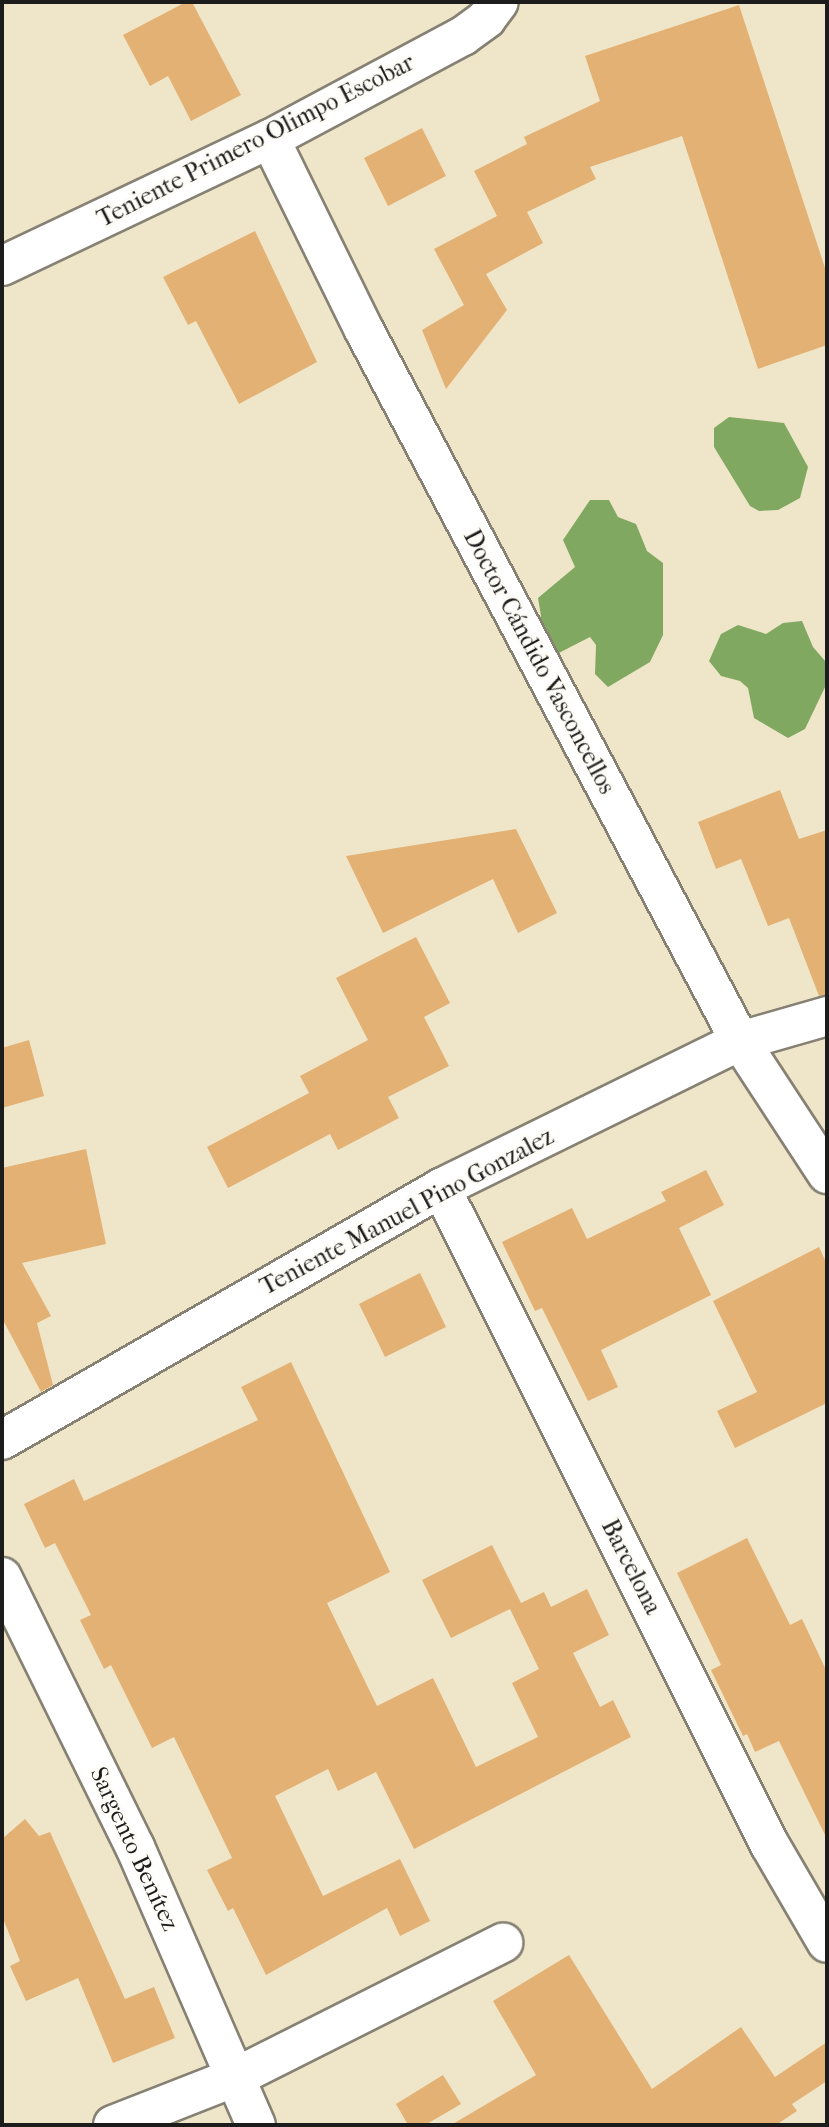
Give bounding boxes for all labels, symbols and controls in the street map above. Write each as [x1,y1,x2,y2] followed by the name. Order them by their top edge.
[93,48,419,234] street label: Teniente Primero Olimpo Escobar
[457,525,621,799] street label: Doctor Cándido Vasconcellos
[255,1122,559,1302] street label: Teniente Manuel Pino Gonzalez
[595,1515,667,1619] street label: Barcelona
[83,1763,185,1935] street label: Sargento Benítez

